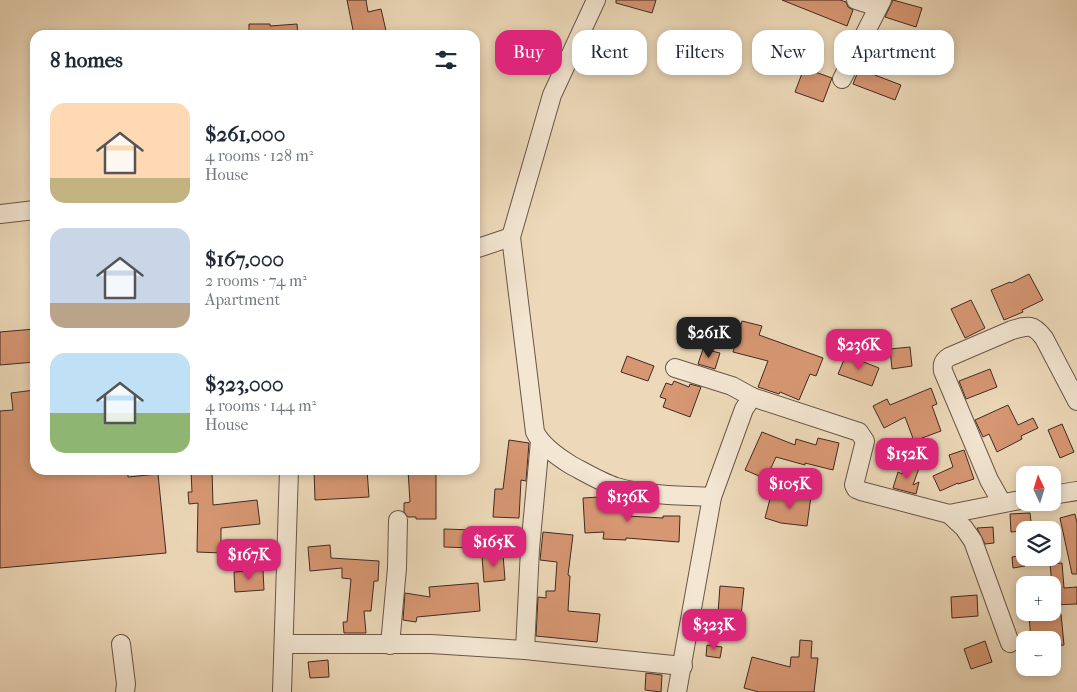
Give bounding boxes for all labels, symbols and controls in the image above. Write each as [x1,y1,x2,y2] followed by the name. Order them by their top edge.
[495,30,562,75] chip: Buy
[572,30,647,75] chip: Rent
[657,30,742,75] chip: Filters
[752,30,824,75] chip: New
[834,30,954,75] chip: Apartment
[432,46,460,74] icon: filters
[50,48,123,72] text: 8 homes
[205,122,285,146] text: $261,000
[90,123,150,183] icon: home
[205,146,313,165] text: 4 rooms · 128 m²
[205,165,248,184] text: House
[205,247,284,271] text: $167,000
[90,248,150,308] icon: home
[205,271,307,290] text: 2 rooms · 74 m²
[205,290,280,309] text: Apartment
[674,316,744,359] pin: $261K
[688,323,730,342] text: $261K
[824,328,894,371] pin: $236K
[837,335,881,354] text: $236K
[205,372,284,396] text: $323,000
[90,373,150,433] icon: home
[205,396,316,415] text: 4 rooms · 144 m²
[205,415,248,434] text: House
[872,438,942,480] pin: $152K
[886,444,928,463] text: $152K
[1016,466,1061,511] north arrow
[1016,466,1061,676] map controls
[755,468,825,510] pin: $105K
[769,474,811,493] text: $105K
[593,480,663,523] pin: $136K
[607,487,649,506] text: $136K
[1016,521,1061,566] button: layers
[459,526,529,568] pin: $165K
[473,532,515,551] text: $165K
[214,538,284,581] pin: $167K
[228,545,270,564] text: $167K
[1016,576,1061,621] button: +
[679,608,749,651] pin: $323K
[693,615,735,634] text: $323K
[1016,631,1061,676] button: −

